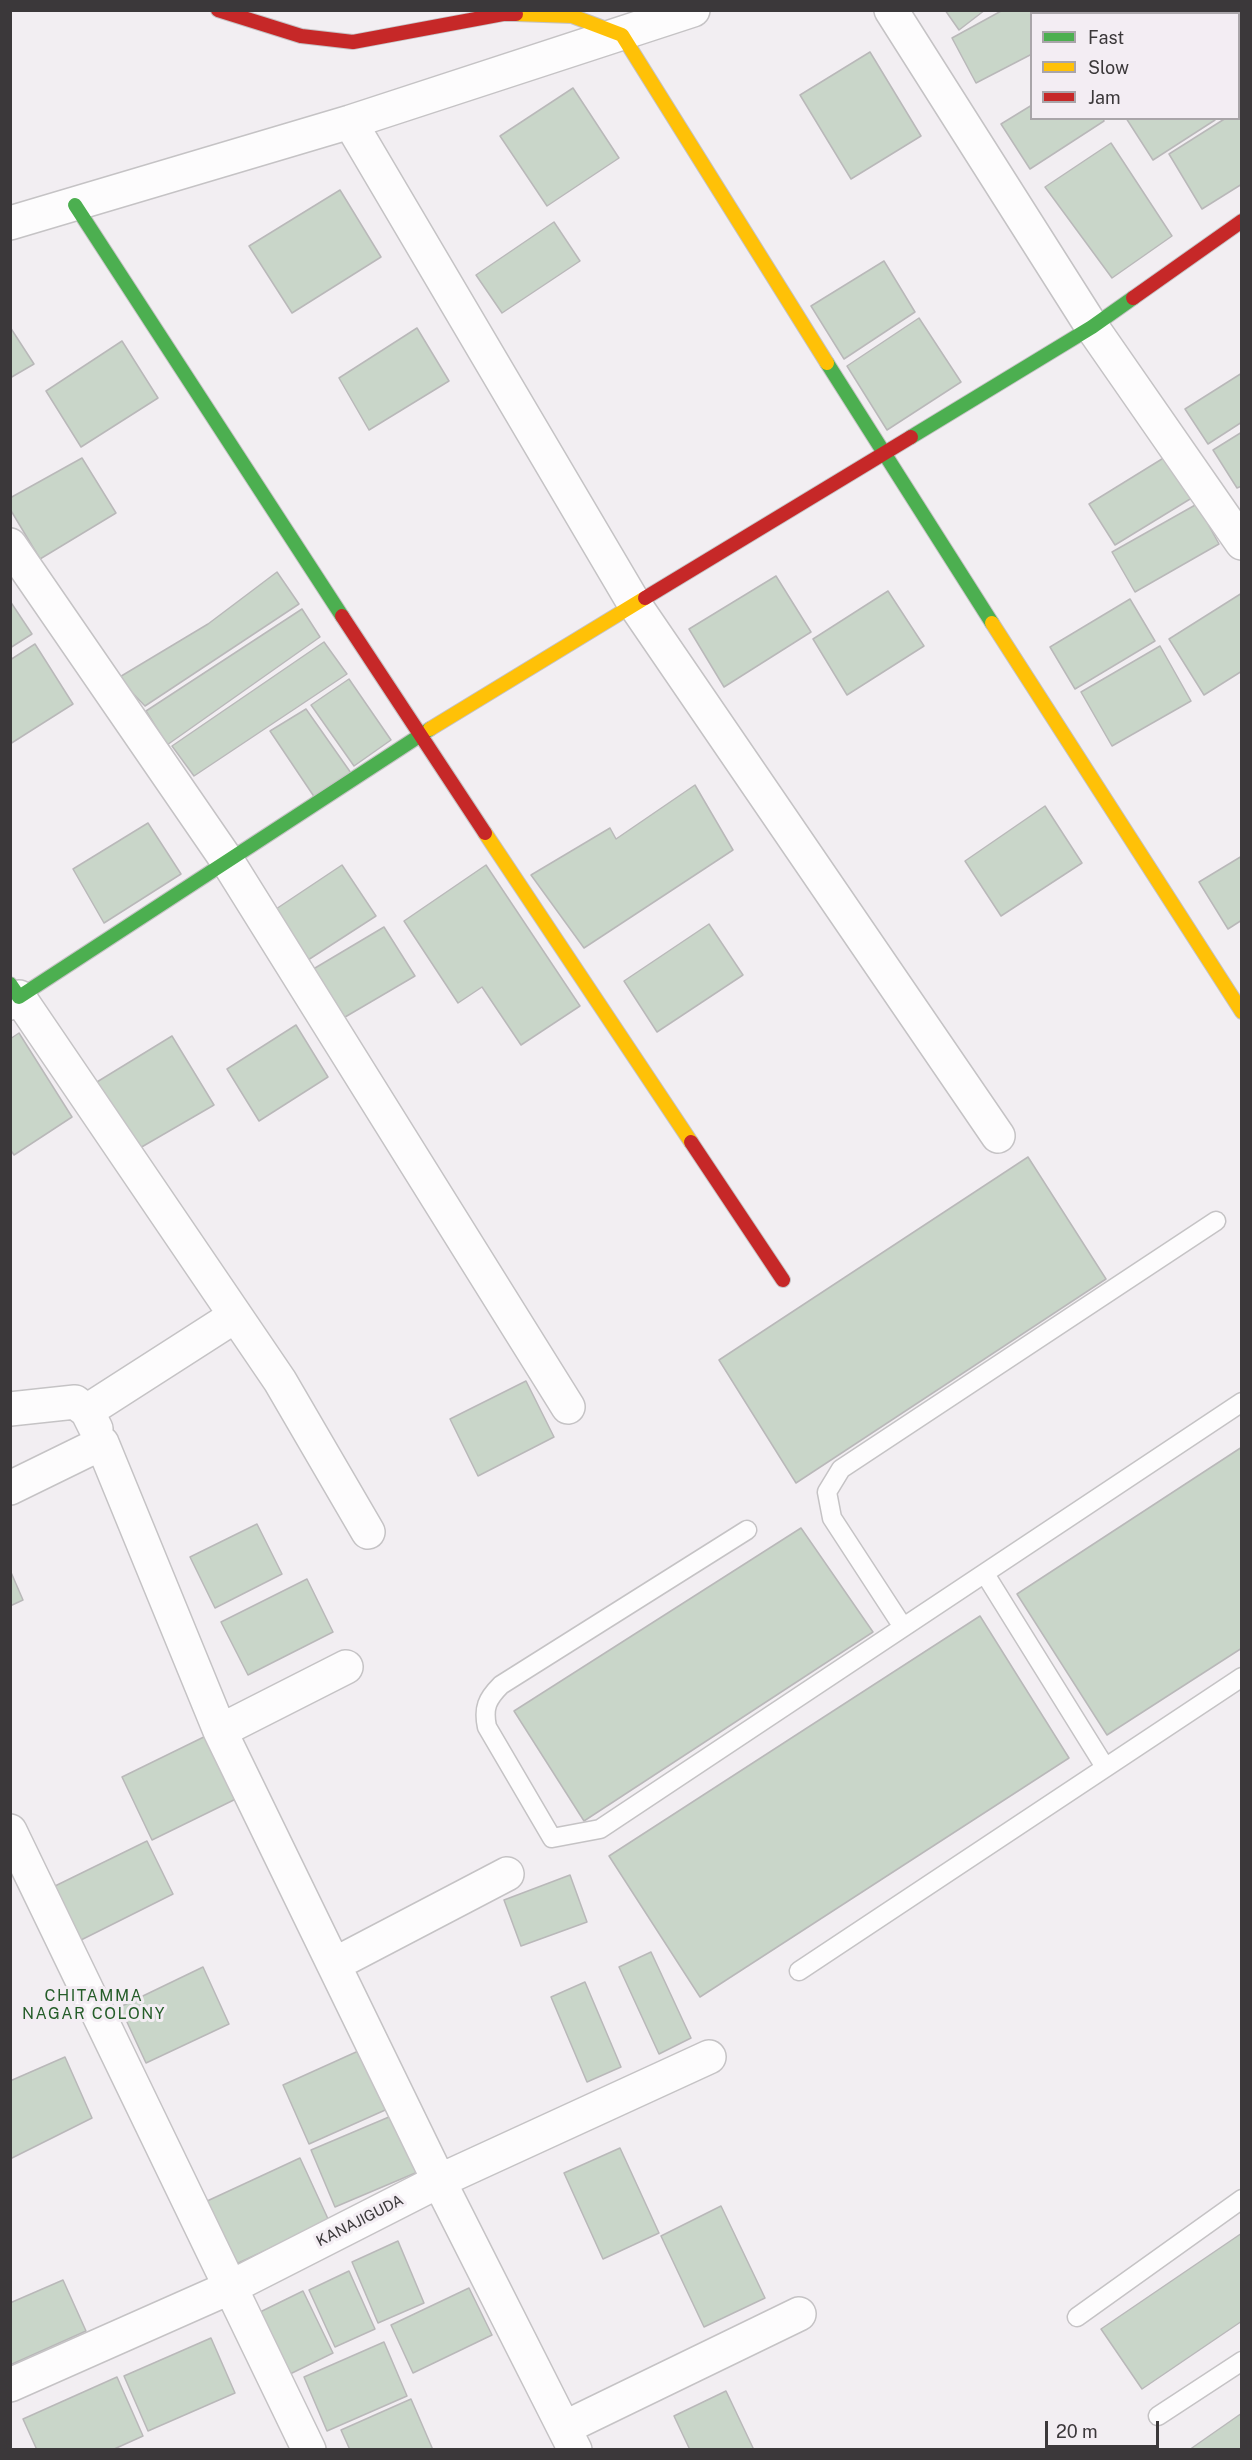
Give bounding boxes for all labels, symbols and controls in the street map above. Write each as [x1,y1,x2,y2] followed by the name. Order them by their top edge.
[1030,12,1240,120] legend
[1088,27,1124,48] text: Fast
[1088,57,1129,78] text: Slow
[1088,87,1121,108] text: Jam
[22,1986,166,2024] district label: CHITAMMA NAGAR COLONY
[313,2191,407,2251] street label: KANAJIGUDA
[1048,2409,1162,2447] scale bar
[1056,2421,1098,2442] text: 20 m

